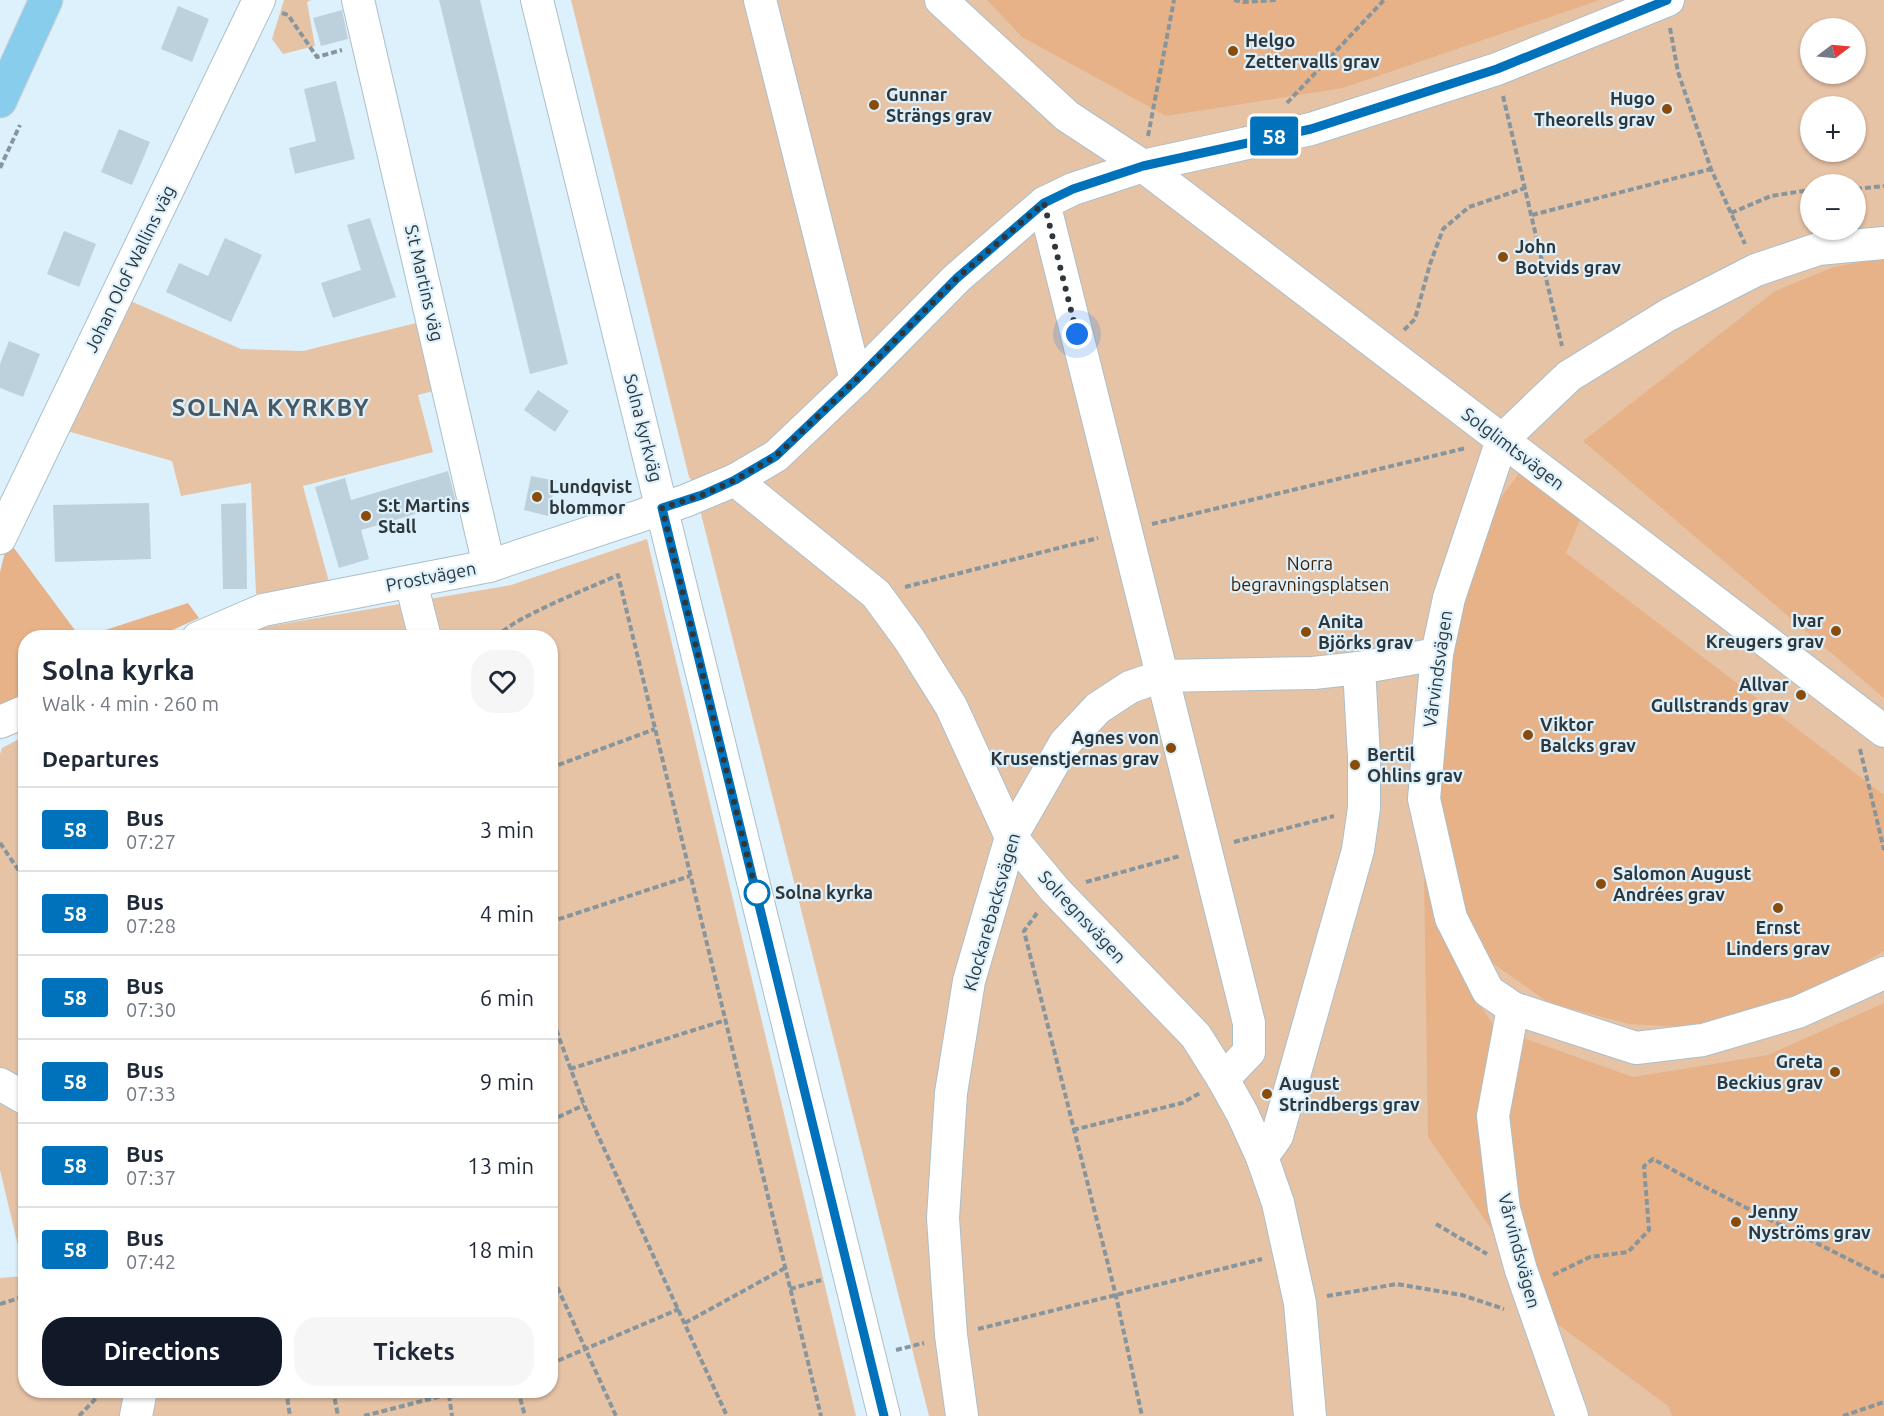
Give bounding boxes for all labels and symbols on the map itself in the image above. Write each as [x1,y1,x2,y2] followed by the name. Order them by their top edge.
[1800,18,1866,84] north arrow
[1245,30,1380,71] place label: Helgo Zettervalls grav
[1226,44,1240,58] marker: Helgo Zettervalls grav
[886,84,992,125] place label: Gunnar Strängs grav
[1534,88,1655,129] place label: Hugo Theorells grav
[867,98,881,112] marker: Gunnar Strängs grav
[1660,102,1674,116] marker: Hugo Theorells grav
[1247,116,1301,156] line badge: 58
[80,182,178,355] street label: Johan Olof Wallins väg
[402,223,448,343] street label: S:t Martins väg
[1515,236,1621,277] place label: John Botvids grav
[1496,250,1510,264] marker: John Botvids grav
[1062,319,1092,349] your location
[621,372,667,484] street label: Solna kyrkväg
[172,394,370,421] district label: SOLNA KYRKBY
[1458,403,1569,493] street label: Solglimtsvägen
[549,476,632,517] place label: Lundqvist blommor
[530,490,544,504] marker: Lundqvist blommor
[378,495,470,536] place label: S:t Martins Stall
[359,509,373,523] marker: S:t Martins Stall
[1231,553,1389,594] park label: Norra begravningsplatsen
[384,557,478,595] street label: Prostvägen
[1419,609,1455,729] street label: Vårvindsvägen
[1706,610,1825,651] place label: Ivar Kreugers grav
[1318,611,1413,652] place label: Anita Björks grav
[1829,624,1843,638] marker: Ivar Kreugers grav
[1299,625,1313,639] marker: Anita Björks grav
[1651,674,1790,715] place label: Allvar Gullstrands grav
[1794,688,1808,702] marker: Allvar Gullstrands grav
[1540,714,1636,755] place label: Viktor Balcks grav
[991,727,1159,768] place label: Agnes von Krusenstjernas grav
[1521,728,1535,742] marker: Viktor Balcks grav
[1164,741,1178,755] marker: Agnes von Krusenstjernas grav
[1367,744,1463,785] place label: Bertil Ohlins grav
[1348,758,1362,772] marker: Bertil Ohlins grav
[959,830,1023,993] street label: Klockarebacksvägen
[1613,863,1751,904] place label: Salomon August Andrées grav
[1035,866,1130,966] street label: Solregnsvägen
[1594,877,1608,891] marker: Salomon August Andrées grav
[744,880,770,906] marker: Solna kyrka
[775,882,873,902] place label: Solna kyrka
[1771,901,1785,915] marker: Ernst Linders grav
[1726,917,1830,958] place label: Ernst Linders grav
[1716,1051,1823,1092] place label: Greta Beckius grav
[1828,1065,1842,1079] marker: Greta Beckius grav
[1279,1073,1420,1114] place label: August Strindbergs grav
[1260,1087,1274,1101] marker: August Strindbergs grav
[1495,1191,1545,1310] street label: Vårvindsvägen
[1748,1201,1871,1242] place label: Jenny Nyströms grav
[1729,1215,1743,1229] marker: Jenny Nyströms grav

